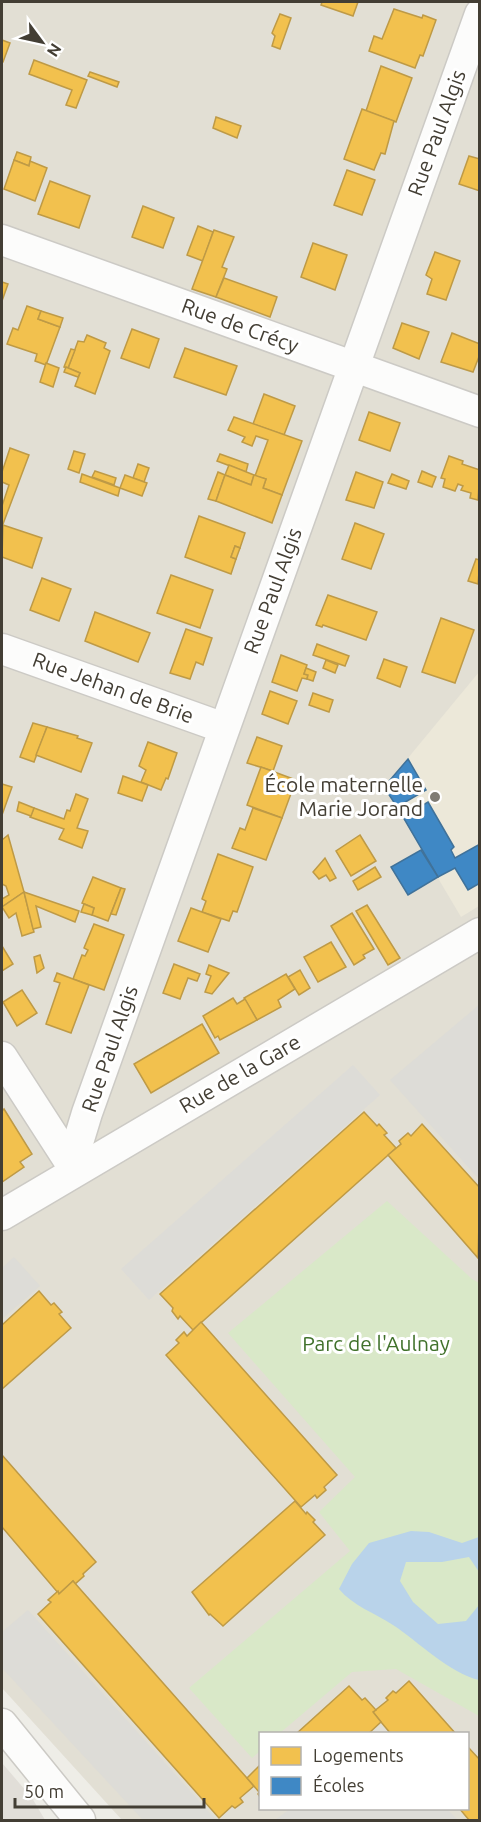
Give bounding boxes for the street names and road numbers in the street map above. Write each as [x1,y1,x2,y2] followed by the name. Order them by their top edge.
[402,66,470,199] street label: Rue Paul Algis
[179,293,302,357] street label: Rue de Crécy
[238,524,306,657] street label: Rue Paul Algis
[30,647,197,727] street label: Rue Jehan de Brie
[76,982,142,1115] street label: Rue Paul Algis
[175,1029,304,1117] street label: Rue de la Gare

